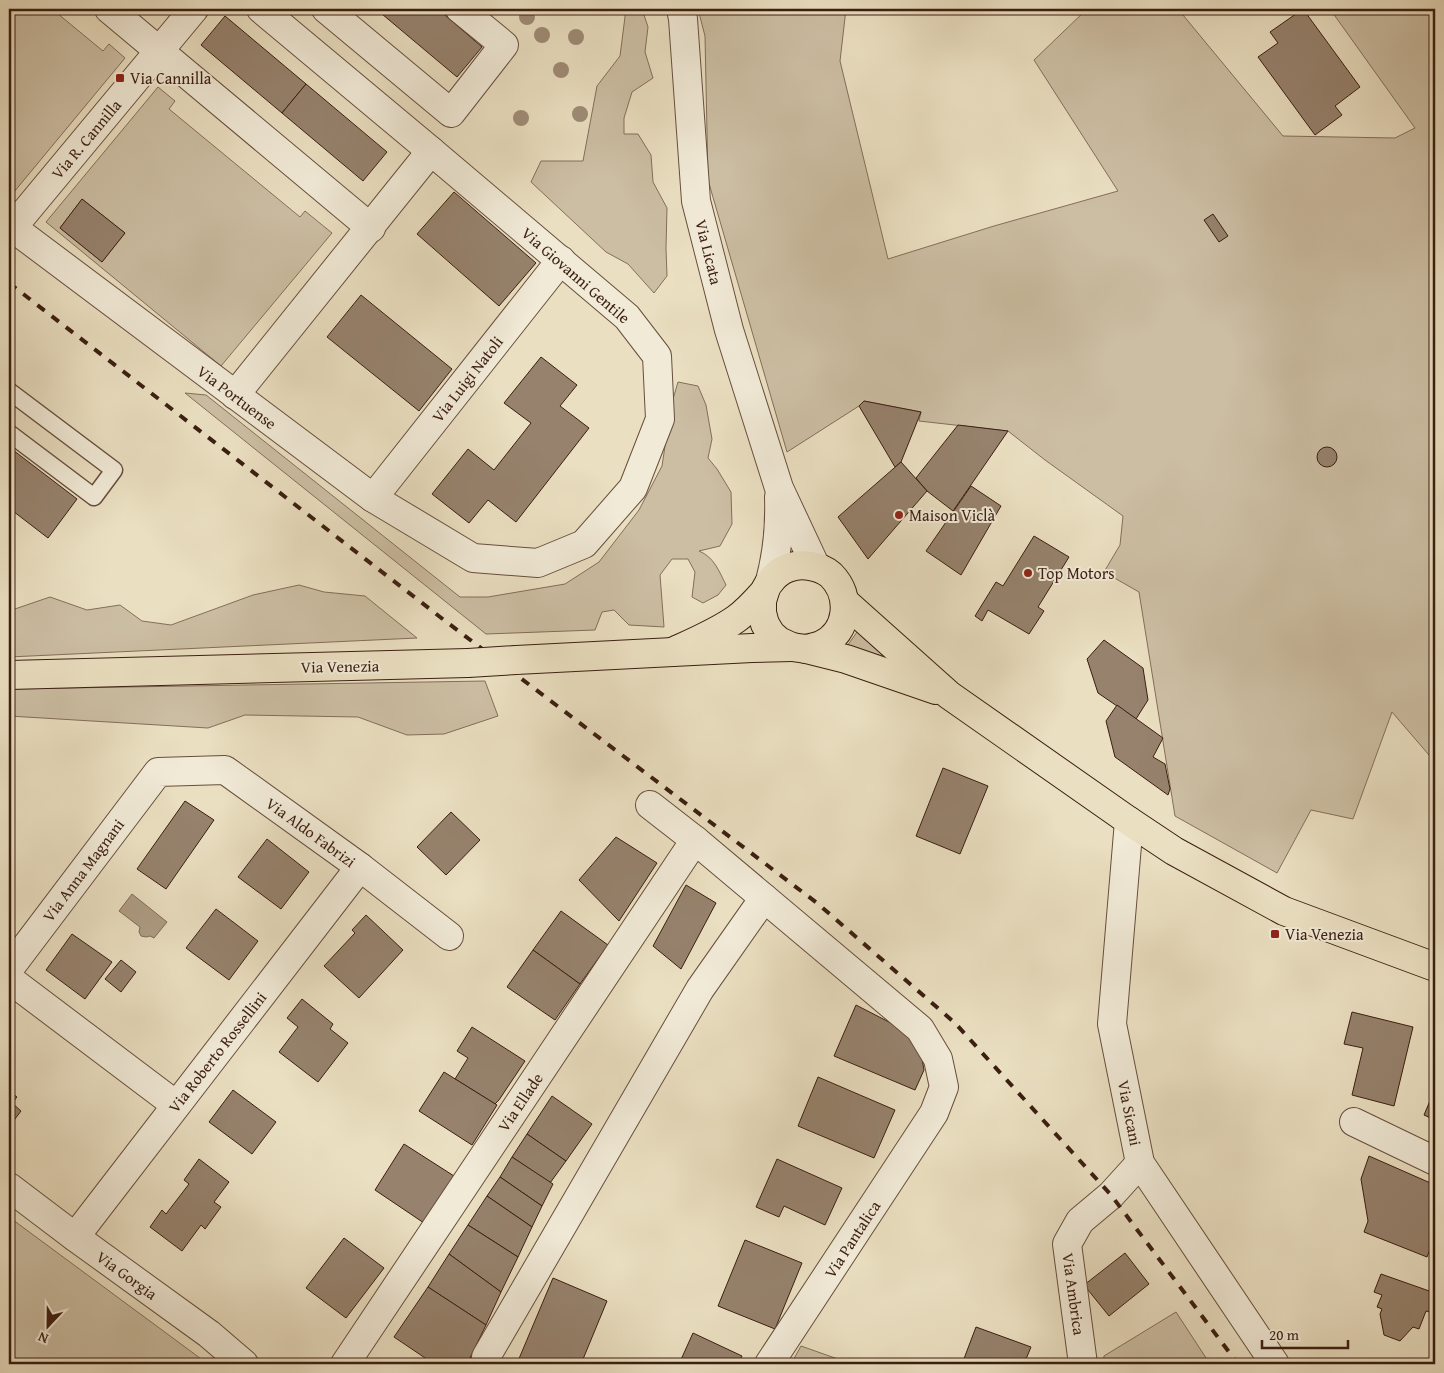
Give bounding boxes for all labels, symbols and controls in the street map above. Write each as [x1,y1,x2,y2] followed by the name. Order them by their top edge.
[130,66,212,90] place label: Via Cannilla
[114,72,126,84] marker: Via Cannilla
[45,93,127,184] street label: Via R. Cannilla
[689,217,729,287] street label: Via Licata
[516,221,636,329] street label: Via Giovanni Gentile
[426,330,509,427] street label: Via Luigi Natoli
[192,359,282,435] street label: Via Portuense
[909,503,996,527] place label: Maison Viclà
[893,509,905,521] marker: Maison Viclà
[1038,561,1115,585] place label: Top Motors
[1022,567,1034,579] marker: Top Motors
[300,653,380,679] street label: Via Venezia
[261,791,361,873] street label: Via Aldo Fabrizi
[36,813,130,927] street label: Via Anna Magnani
[1285,922,1364,946] place label: Via Venezia
[1269,928,1281,940] marker: Via Venezia
[162,986,272,1118] street label: Via Roberto Rossellini
[491,1068,549,1136] street label: Via Ellade
[1112,1078,1148,1148] street label: Via Sicani
[818,1195,886,1282] street label: Via Pantalica
[92,1245,163,1306] street label: Via Gorgia
[1056,1251,1092,1337] street label: Via Ambrica
[22,1300,72,1350] north arrow
[1262,1318,1348,1350] scale bar
[1269,1324,1300,1345] text: 20 m
[34,1327,51,1349] text: N

